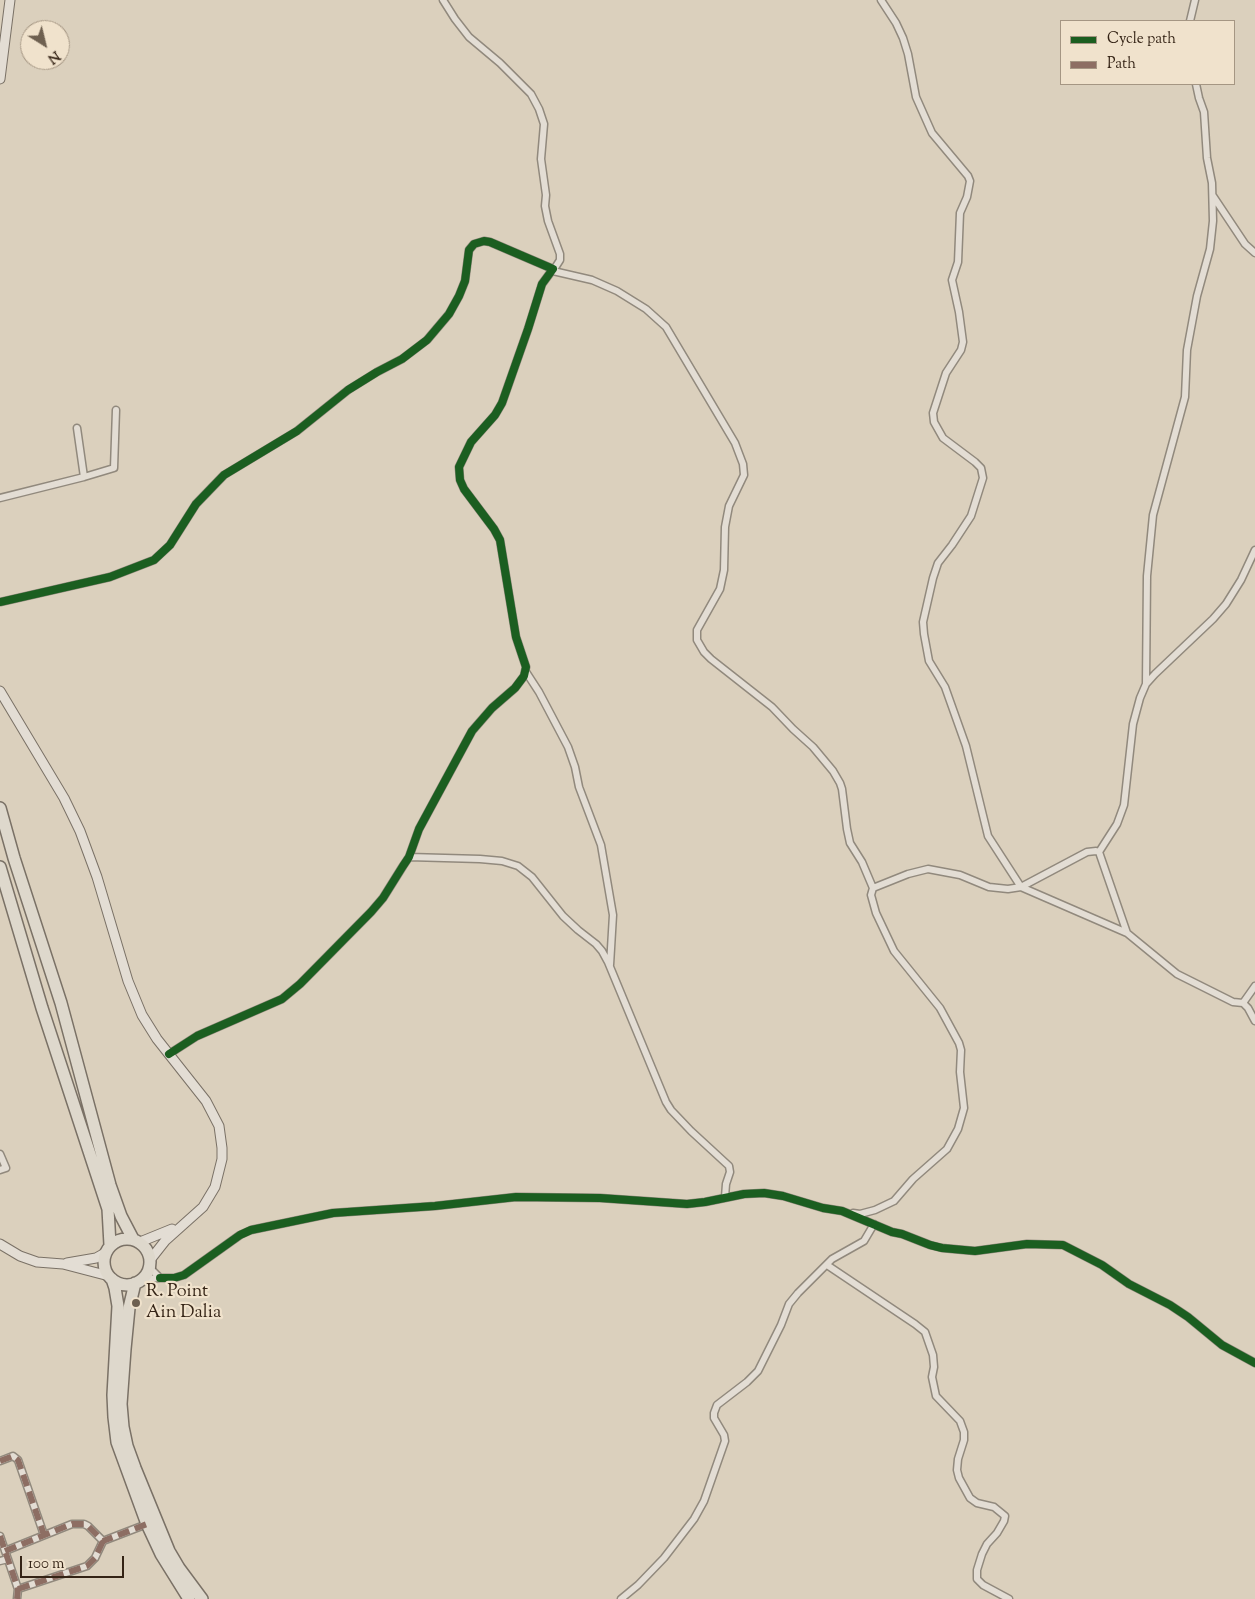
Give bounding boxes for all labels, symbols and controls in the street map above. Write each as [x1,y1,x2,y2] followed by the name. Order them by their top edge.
[20,20,70,70] north arrow
[1060,20,1235,85] legend
[1107,29,1176,50] text: Cycle path
[43,45,64,68] text: N
[1107,54,1136,75] text: Path
[146,1282,221,1325] place label: R. Point Ain Dalia
[130,1297,142,1309] marker: R. Point Ain Dalia
[22,1546,126,1578] scale bar
[28,1554,64,1575] text: 100 m

